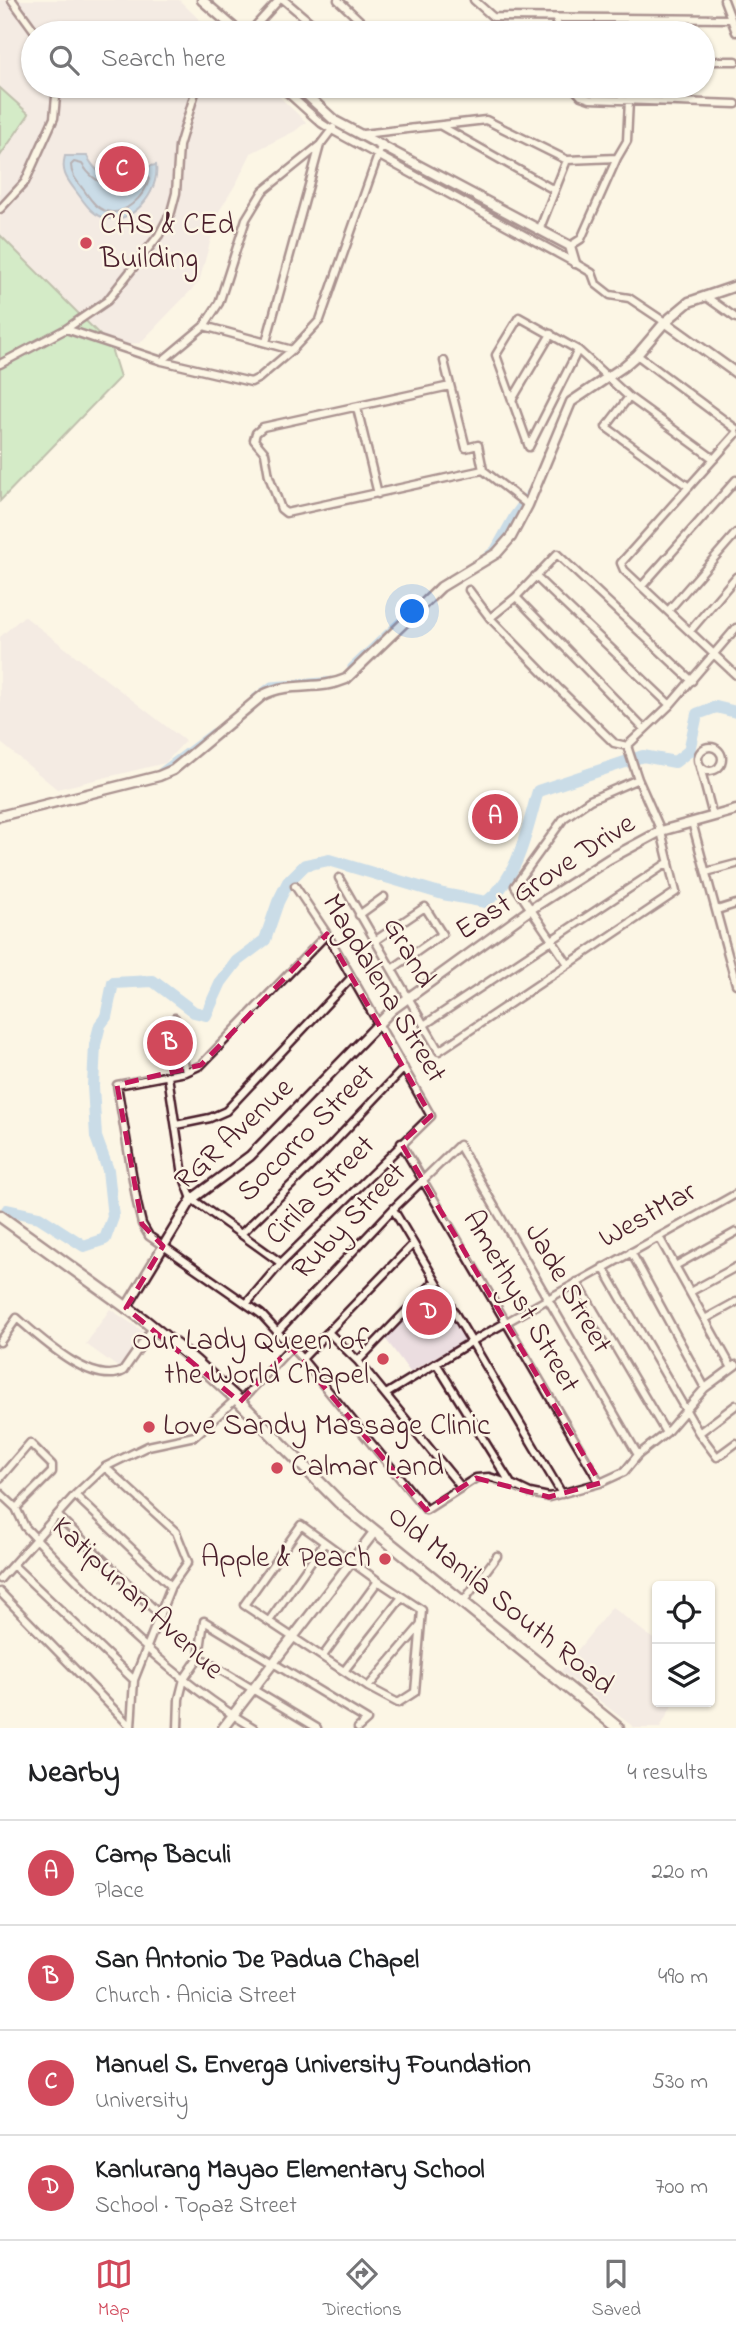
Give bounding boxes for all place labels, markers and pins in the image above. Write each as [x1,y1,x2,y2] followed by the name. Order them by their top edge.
[99,143,145,195] pin: C
[99,204,235,282] place label: CAS & CEd Building
[78,235,94,251] marker: CAS & CEd Building
[472,791,518,843] pin: A
[147,1017,193,1069] pin: B
[406,1286,452,1338] pin: D
[132,1320,369,1398] place label: Our Lady Queen of the World Chapel
[375,1351,391,1367] marker: Our Lady Queen of the World Chapel
[163,1405,491,1449] place label: Love Sandy Massage Clinic
[141,1419,157,1435] marker: Love Sandy Massage Clinic
[291,1446,444,1490] place label: Calmar Land
[269,1460,285,1476] marker: Calmar Land
[201,1537,371,1581] place label: Apple & Peach
[377,1551,393,1567] marker: Apple & Peach

